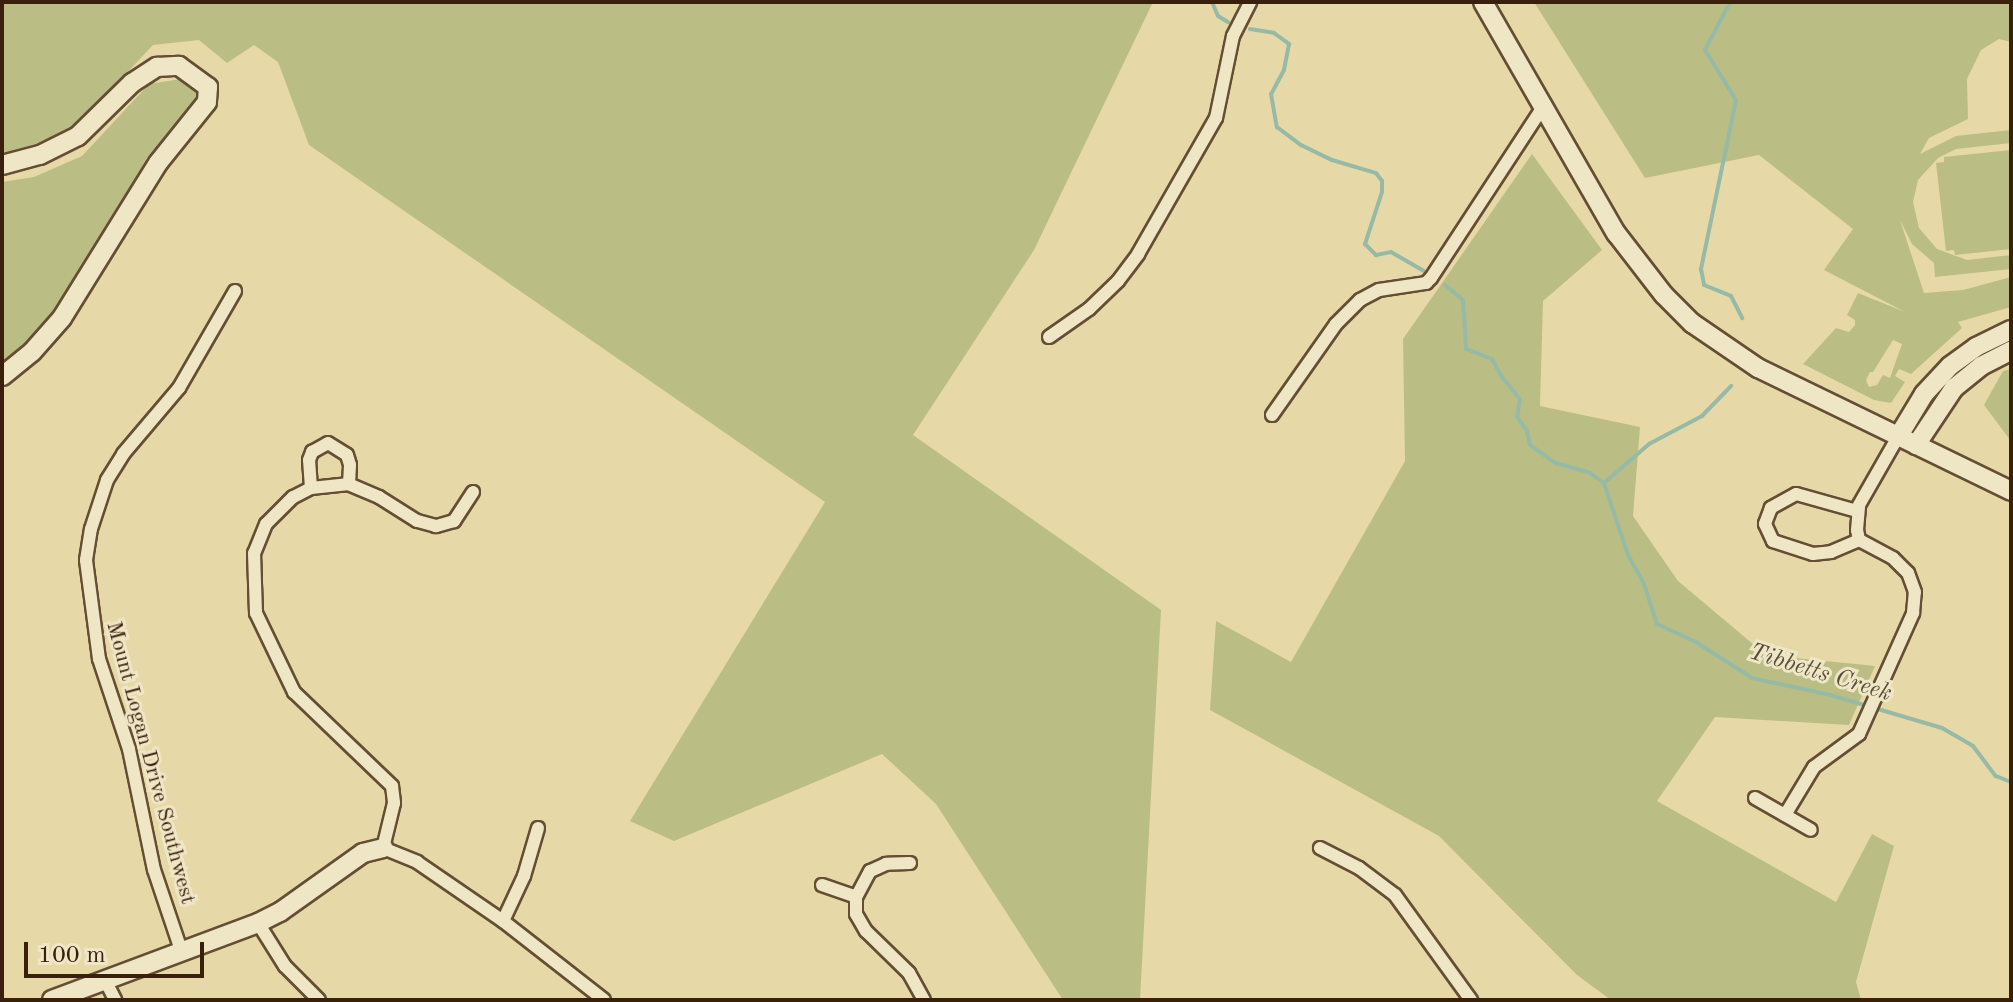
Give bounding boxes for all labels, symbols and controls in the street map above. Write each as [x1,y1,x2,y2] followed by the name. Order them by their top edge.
[100,619,200,907] street label: Mount Logan Drive Southwest
[1745,639,1895,709] water label: Tibbetts Creek
[28,926,208,976] scale bar
[38,944,106,968] text: 100 m

